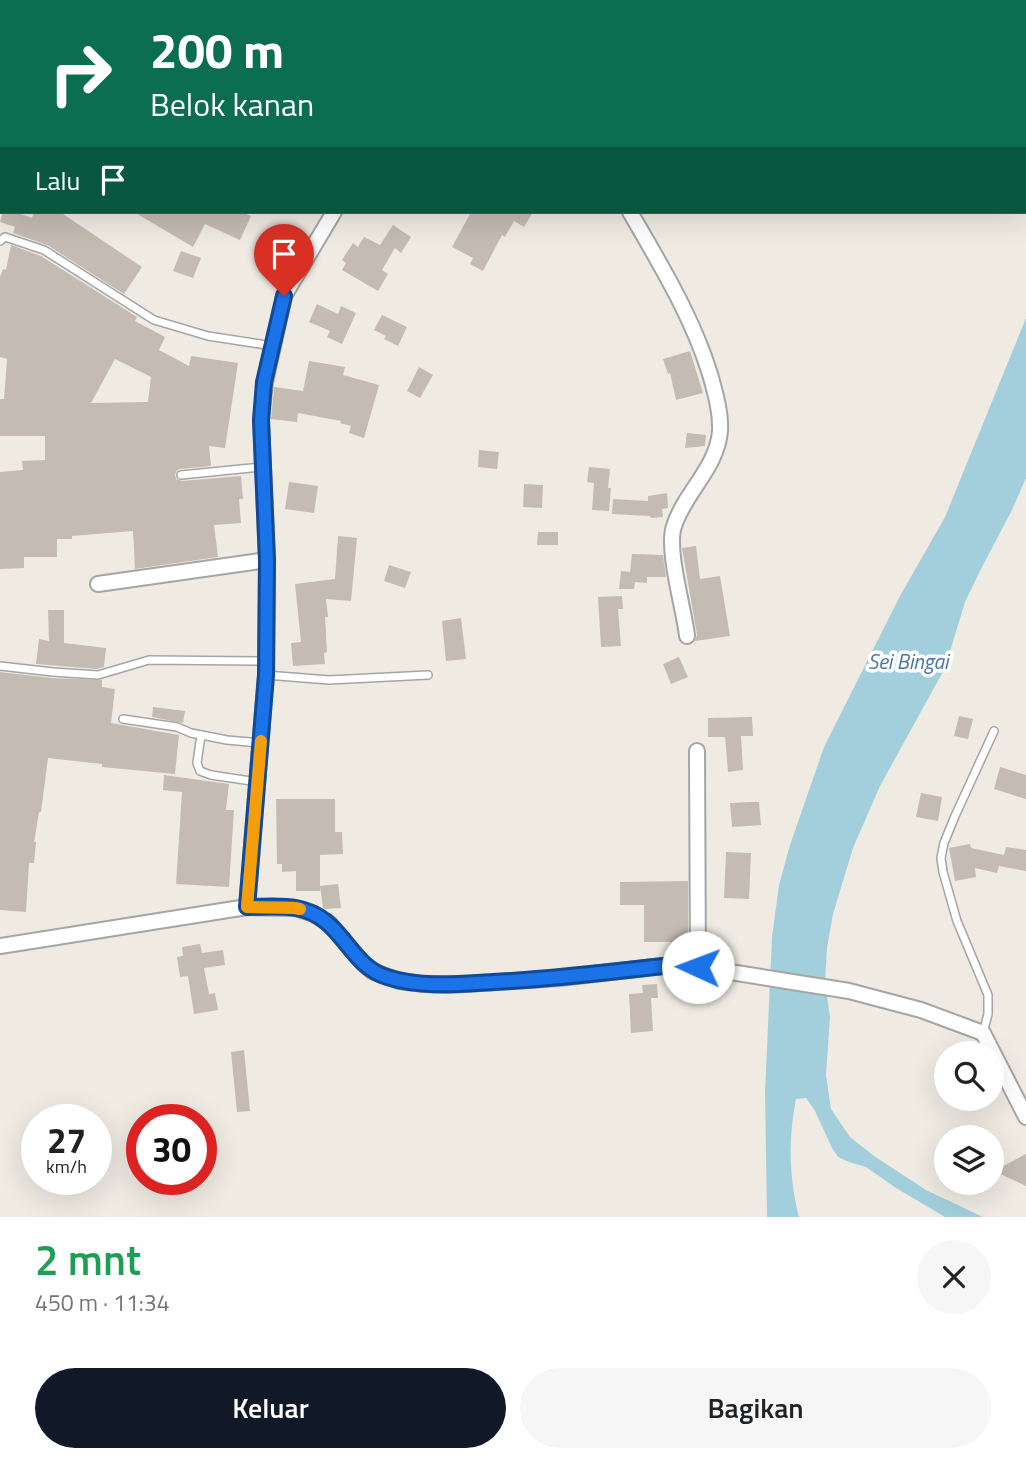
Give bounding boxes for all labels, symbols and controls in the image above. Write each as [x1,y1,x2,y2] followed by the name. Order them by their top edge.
[150,12,284,87] text: 200 m
[35,28,126,119] icon: right
[150,80,314,128] text: Belok kanan
[35,161,80,200] text: Lalu
[94,161,132,199] icon: arrive
[254,224,314,296] pin
[265,235,303,273] icon: arrive
[868,645,951,677] water label: Sei Bingai
[661,930,735,1004] position arrow
[934,1041,1004,1195] map controls
[934,1041,1004,1111] button: search
[126,1104,217,1195] speed limit sign: 30
[47,1113,86,1167] text: 27
[934,1125,1004,1195] button: layers
[46,1153,87,1180] text: km/h
[35,1227,141,1291] text: 2 mnt
[917,1240,991,1314] button: close
[35,1285,170,1320] text: 450 m · 11:34
[35,1368,506,1448] button: Keluar
[520,1368,991,1448] button: Bagikan

